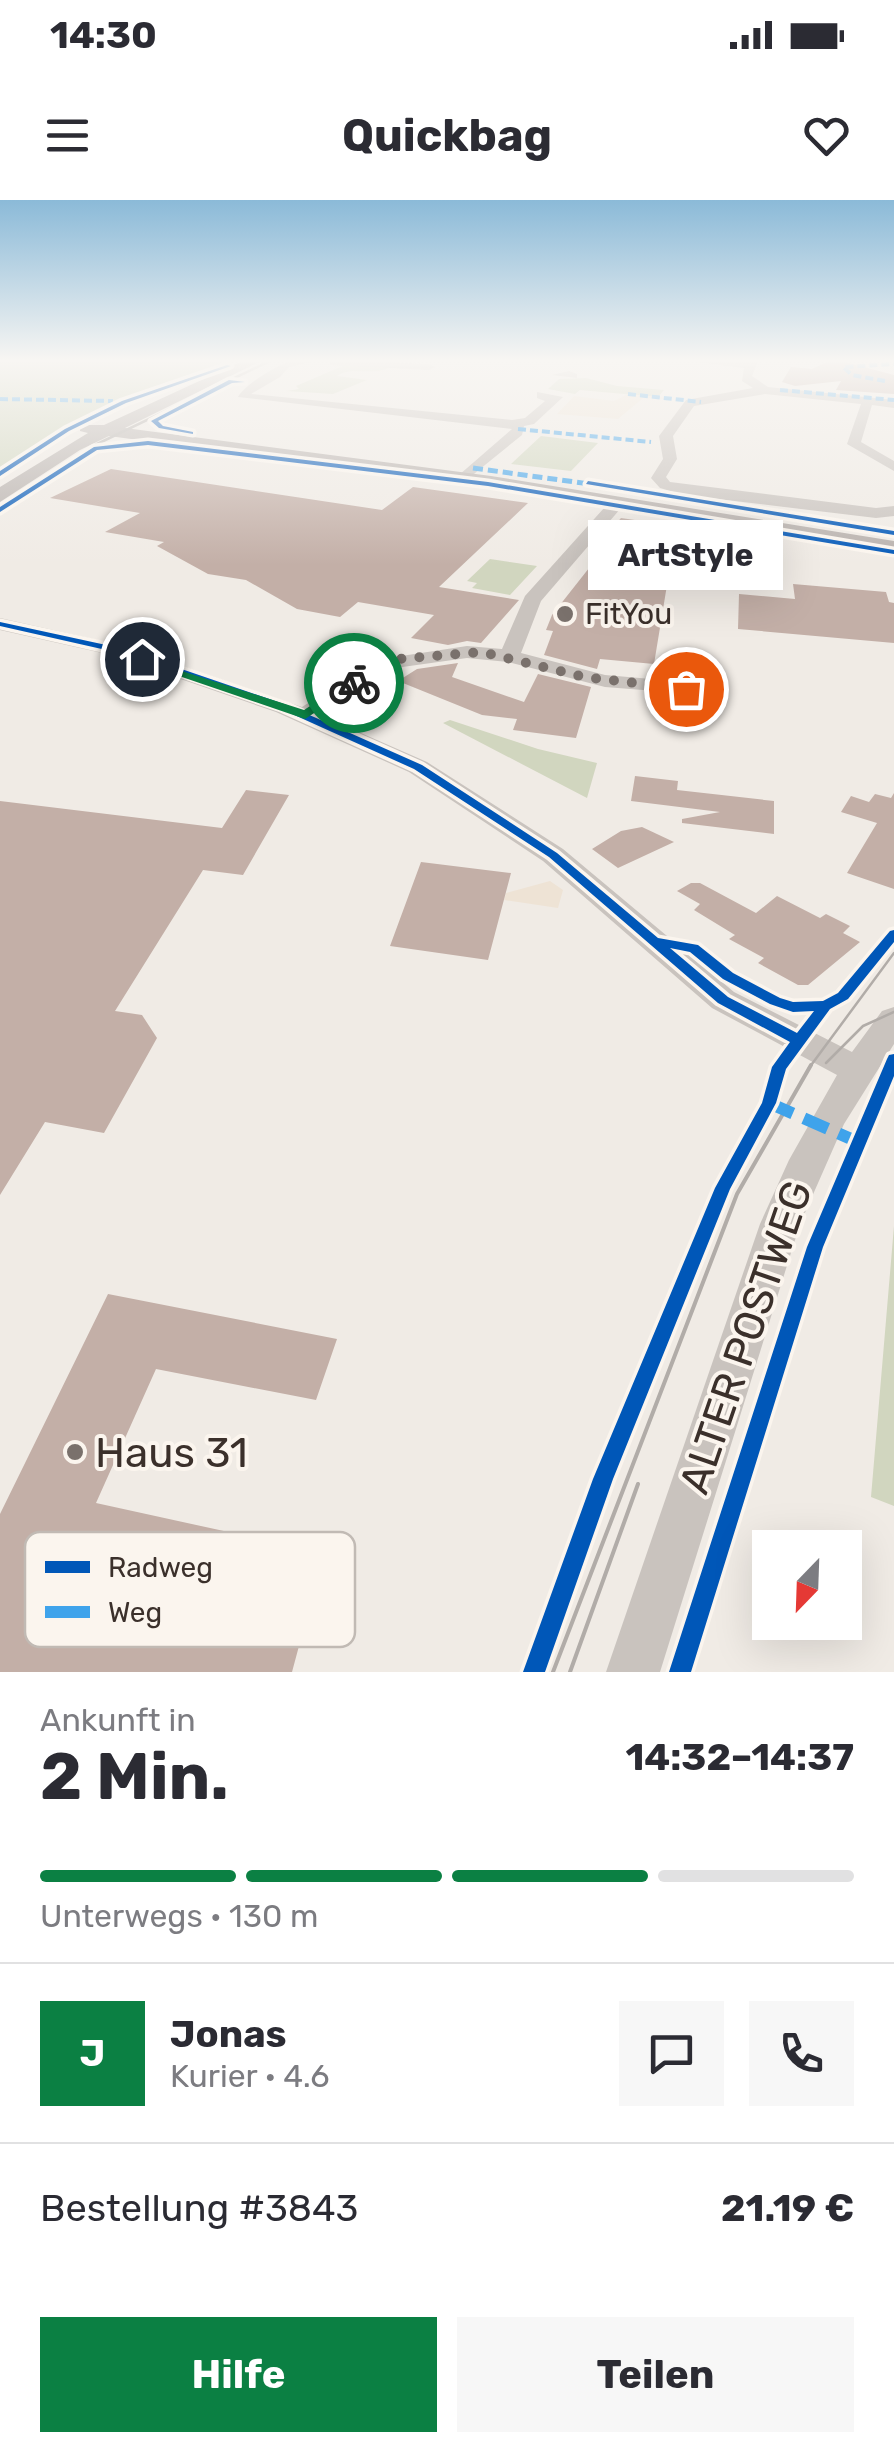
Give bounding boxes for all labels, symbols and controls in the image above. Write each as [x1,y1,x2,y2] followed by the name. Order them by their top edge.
[50,12,157,58] text: 14:30
[40,108,95,163] icon: menu
[799,108,854,163] icon: heart
[342,109,552,162] text: Quickbag
[588,519,784,589] callout: ArtStyle
[618,536,753,574] text: ArtStyle
[585,596,672,632] place label: FitYou
[554,603,576,625] marker: FitYou
[100,617,185,702] pin
[115,632,170,687] icon: home
[304,633,404,733] courier
[644,647,729,732] pin
[327,656,382,711] icon: bike
[659,662,714,717] icon: bag
[669,1174,823,1500] street label: ALTER POSTWEG
[95,1428,248,1478] place label: Haus 31
[64,1441,86,1463] marker: Haus 31
[752,1530,862,1640] north arrow
[752,1530,862,1640] map controls
[25,1532,355,1647] legend
[108,1551,213,1584] text: Radweg
[108,1596,162,1629] text: Weg
[40,1701,196,1739] text: Ankunft in
[625,1734,854,1780] text: 14:32–14:37
[40,1738,229,1815] text: 2 Min.
[40,1897,319,1935] text: Unterwegs · 130 m
[619,2001,724,2106] button: chat
[749,2001,854,2106] button: phone
[170,2011,287,2057] text: Jonas
[80,2030,105,2076] text: J
[170,2057,330,2095] text: Kurier · 4.6
[40,2185,358,2231] text: Bestellung #3843
[721,2185,854,2231] text: 21.19 €
[40,2317,437,2432] button: Hilfe
[457,2317,854,2432] button: Teilen

